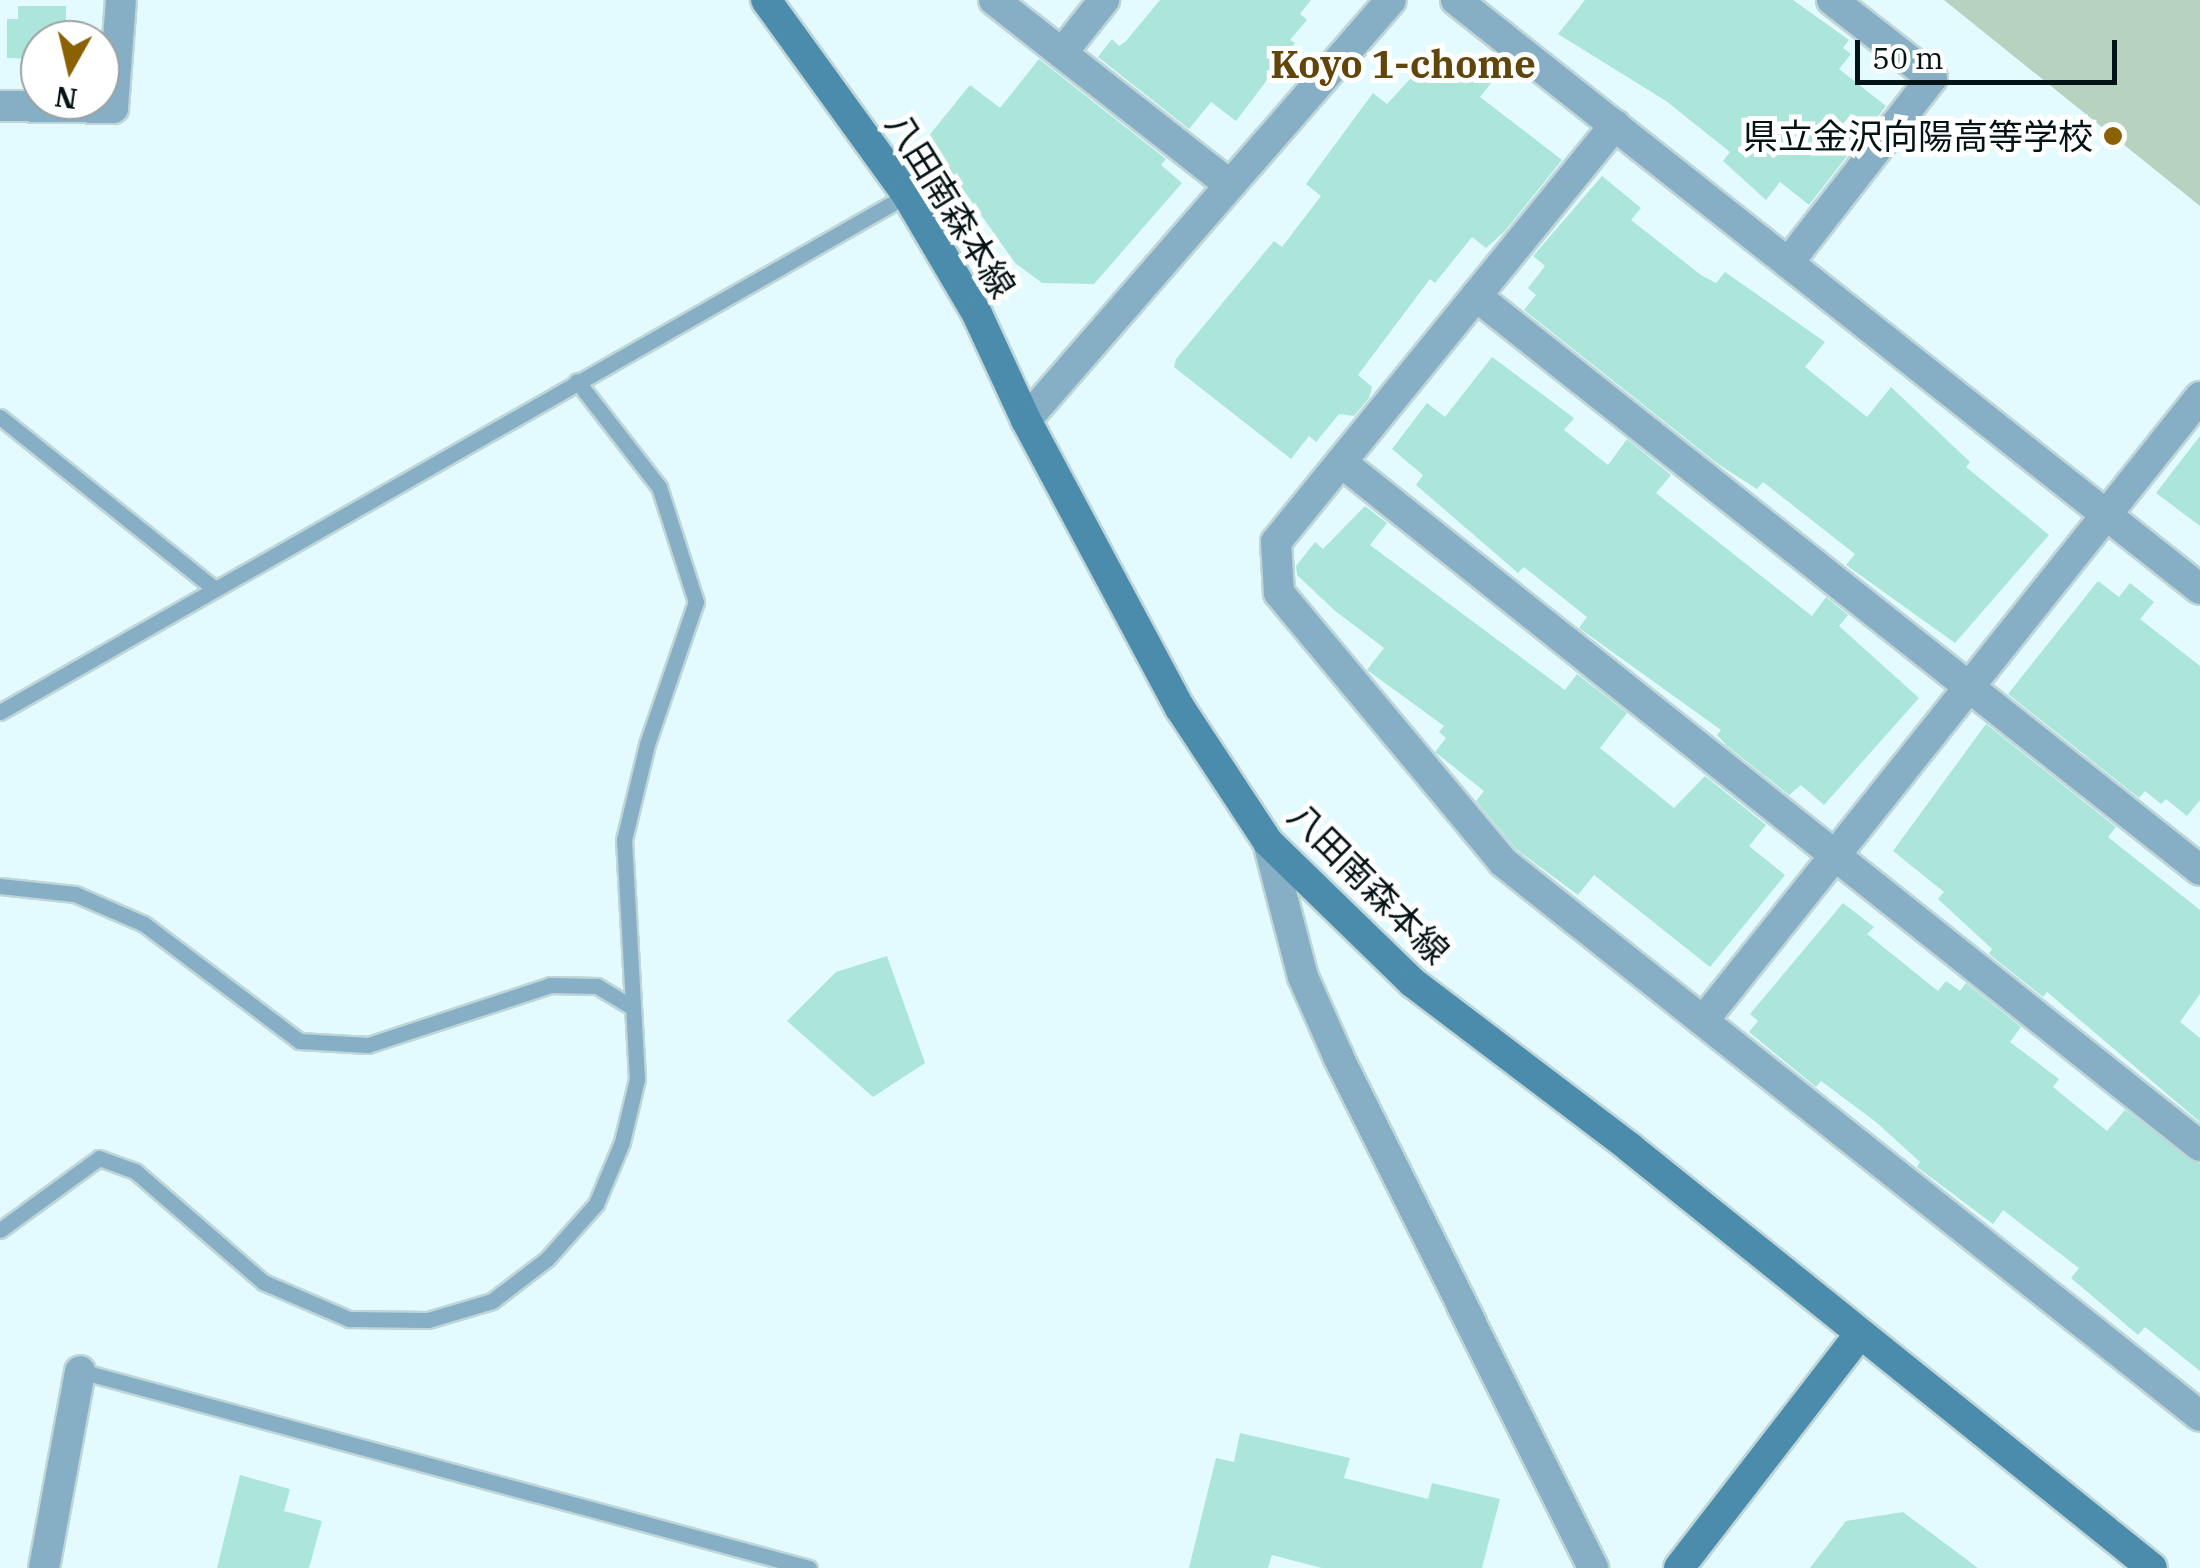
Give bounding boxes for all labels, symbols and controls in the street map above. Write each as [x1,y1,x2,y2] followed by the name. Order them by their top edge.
[20,20,120,120] north arrow
[1860,20,2122,82] scale bar
[1872,38,1944,77] text: 50 m
[1270,41,1536,87] district label: Koyo 1-chome
[52,78,80,118] text: N
[878,105,1024,305] street label: 八田南森本線
[1743,115,2093,157] place label: 県立金沢向陽高等学校
[2102,125,2124,147] marker: 県立金沢向陽高等学校
[1280,794,1458,972] street label: 八田南森本線

